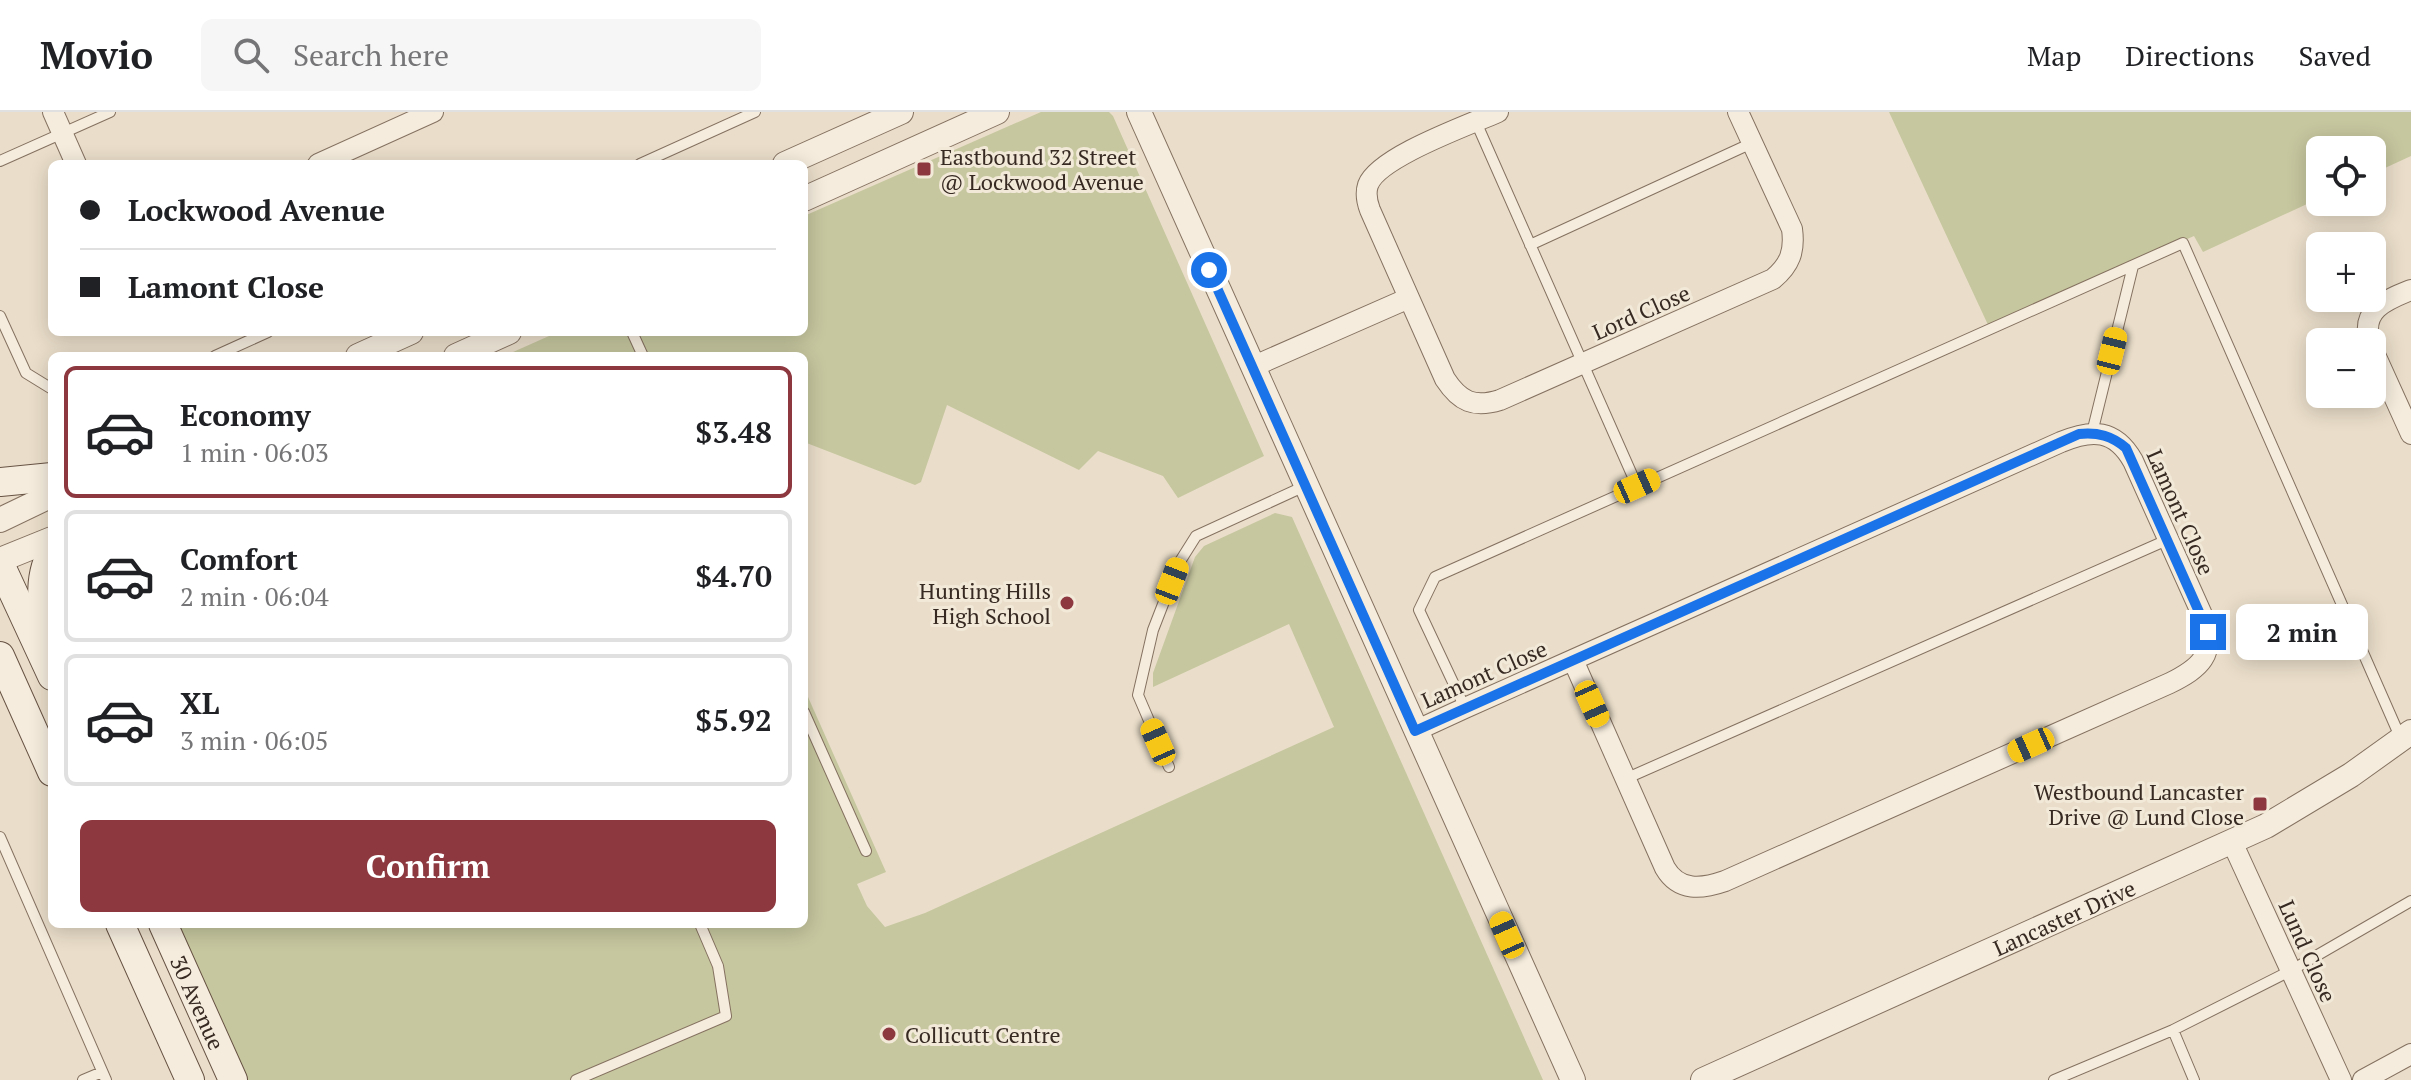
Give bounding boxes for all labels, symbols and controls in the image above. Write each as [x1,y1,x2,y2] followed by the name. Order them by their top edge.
[201,19,761,91] search box
[40,30,153,80] text: Movio
[229,33,273,77] icon: search
[293,35,449,75] text: Search here
[2027,37,2081,74] text: Map
[2125,37,2255,74] text: Directions
[2299,37,2371,74] text: Saved
[2306,136,2386,408] map controls
[2306,136,2386,216] button: locate
[940,142,1144,196] place label: Eastbound 32 Street @ Lockwood Avenue
[915,160,933,178] marker: Eastbound 32 Street @ Lockwood Avenue
[128,190,385,230] text: Lockwood Avenue
[2306,232,2386,312] button: +
[1191,252,1227,288] route start
[128,267,324,307] text: Lamont Close
[1588,278,1694,346] street label: Lord Close
[2095,325,2129,377] car
[2306,328,2386,408] button: −
[180,395,311,435] text: Economy
[84,396,156,468] icon: car
[695,412,772,452] text: $3.48
[180,435,329,469] text: 1 min · 06:03
[2140,445,2222,579] street label: Lamont Close
[1610,465,1664,507] car
[180,539,298,579] text: Comfort
[84,540,156,612] icon: car
[1152,554,1192,608] car
[695,556,772,596] text: $4.70
[919,576,1051,630] place label: Hunting Hills High School
[180,579,329,613] text: 2 min · 06:04
[1058,594,1076,612] marker: Hunting Hills High School
[2236,604,2368,660] callout: 2 min
[2190,614,2226,650] route end
[2266,615,2338,649] text: 2 min
[1417,633,1551,715] street label: Lamont Close
[1571,677,1613,731] car
[180,683,219,723] text: XL
[84,684,156,756] icon: car
[695,700,772,740] text: $5.92
[1137,715,1179,769] car
[180,723,329,757] text: 3 min · 06:05
[2004,724,2058,766] car
[2034,777,2245,831] place label: Westbound Lancaster Drive @ Lund Close
[2251,795,2269,813] marker: Westbound Lancaster Drive @ Lund Close
[80,820,776,912] button: Confirm
[1988,873,2140,962] street label: Lancaster Drive
[2273,895,2343,1007] street label: Lund Close
[1486,908,1528,962] car
[164,951,232,1054] street label: 30 Avenue
[905,1020,1061,1049] place label: Collicutt Centre
[880,1025,898,1043] marker: Collicutt Centre

